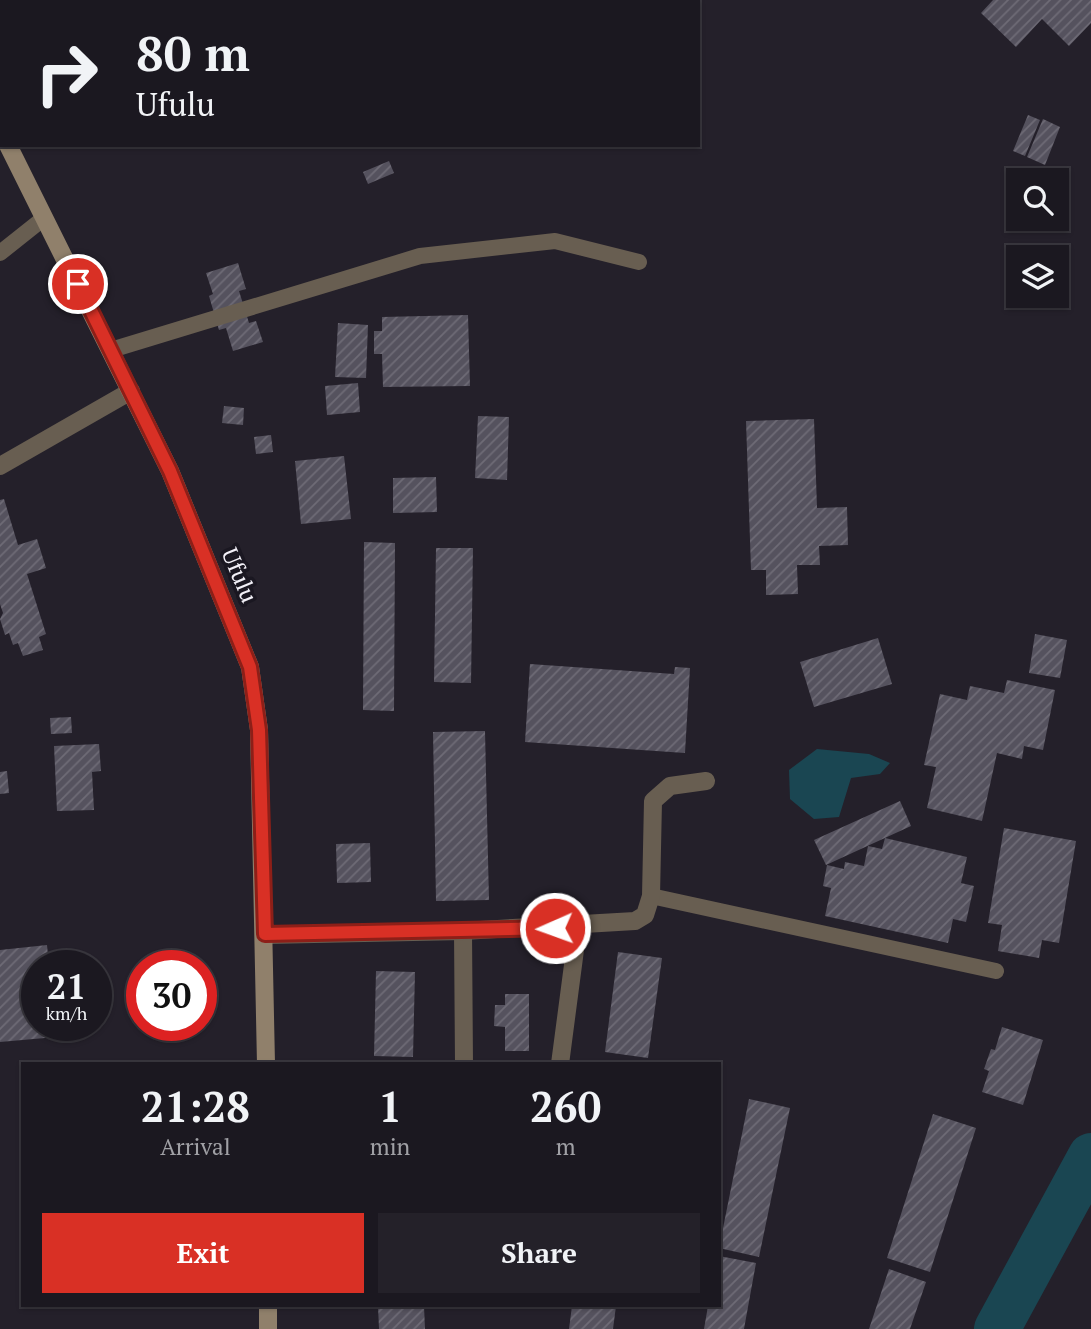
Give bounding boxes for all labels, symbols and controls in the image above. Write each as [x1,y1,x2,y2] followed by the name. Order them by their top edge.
[136,20,250,85] text: 80 m
[21,28,112,119] icon: right
[136,83,215,125] text: Ufulu
[1006,168,1069,308] map controls
[1006,168,1069,231] button: search
[1006,245,1069,308] button: layers
[48,254,108,314] pin
[59,265,97,303] icon: arrive
[215,543,265,607] street label: Ufulu
[518,891,592,965] position arrow
[126,950,217,1041] speed limit sign: 30
[47,963,86,1009] text: 21
[46,1001,87,1025] text: km/h
[141,1078,250,1134] text: 21:28
[378,1078,402,1134] text: 1
[530,1078,601,1134] text: 260
[160,1131,231,1162] text: Arrival
[370,1131,410,1162] text: min
[556,1131,576,1162] text: m
[42,1213,364,1293] button: Exit
[378,1213,700,1293] button: Share

